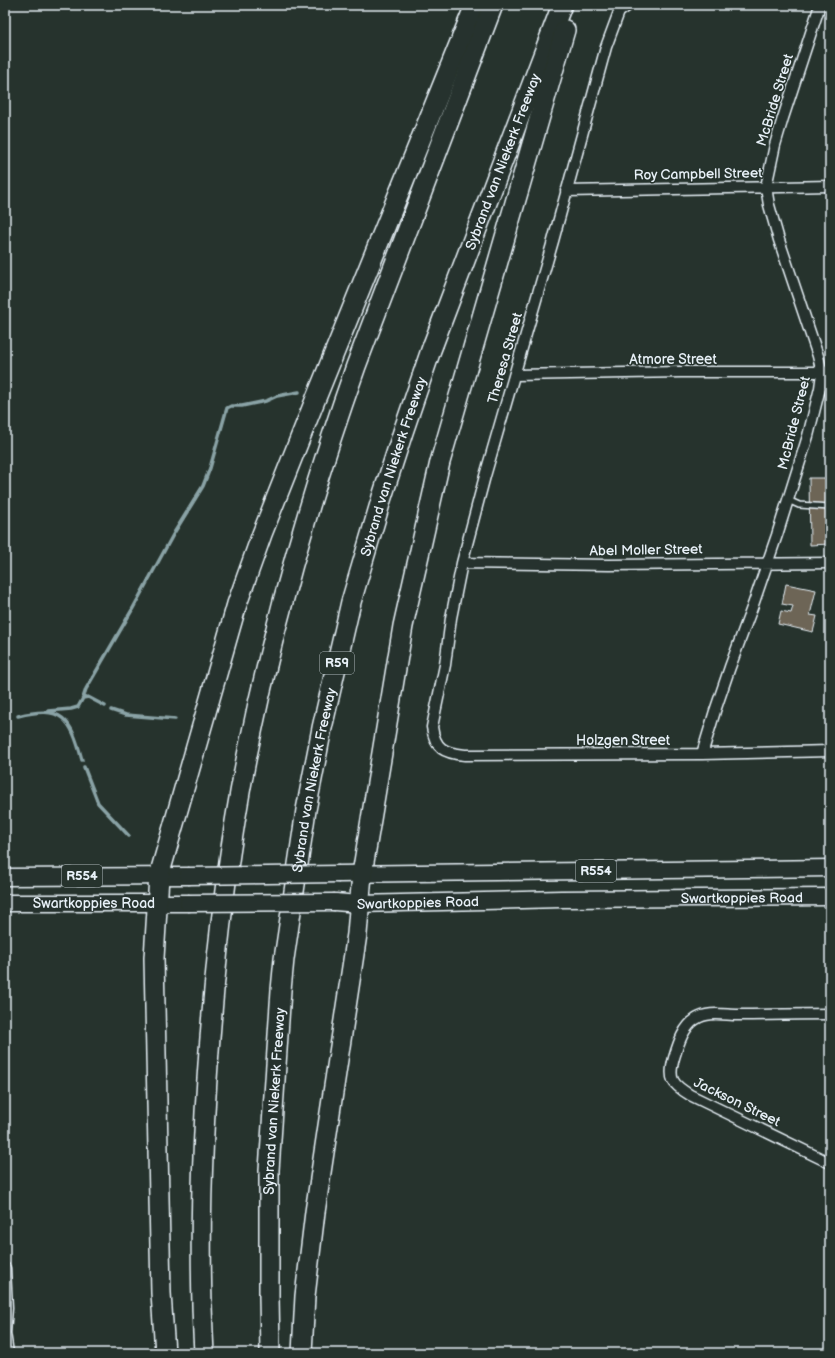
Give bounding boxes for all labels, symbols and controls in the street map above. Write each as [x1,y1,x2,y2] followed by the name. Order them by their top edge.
[753,51,797,148] street label: McBride Street
[461,70,544,252] street label: Sybrand van Niekerk Freeway
[633,164,763,184] street label: Roy Campbell Street
[484,310,526,406] street label: Theresa Street
[629,351,717,368] street label: Atmore Street
[357,374,430,558] street label: Sybrand van Niekerk Freeway
[774,374,814,471] street label: McBride Street
[589,541,703,559] street label: Abel Moller Street
[320,652,354,674] road number: R59
[288,685,340,873] street label: Sybrand van Niekerk Freeway
[576,732,671,749] street label: Holzgen Street
[576,860,616,882] road number: R554
[62,865,102,887] road number: R554
[681,889,803,907] street label: Swartkoppies Road
[357,893,479,913] street label: Swartkoppies Road
[33,895,155,912] street label: Swartkoppies Road
[260,1006,288,1195] street label: Sybrand van Niekerk Freeway
[691,1074,784,1131] street label: Jackson Street

